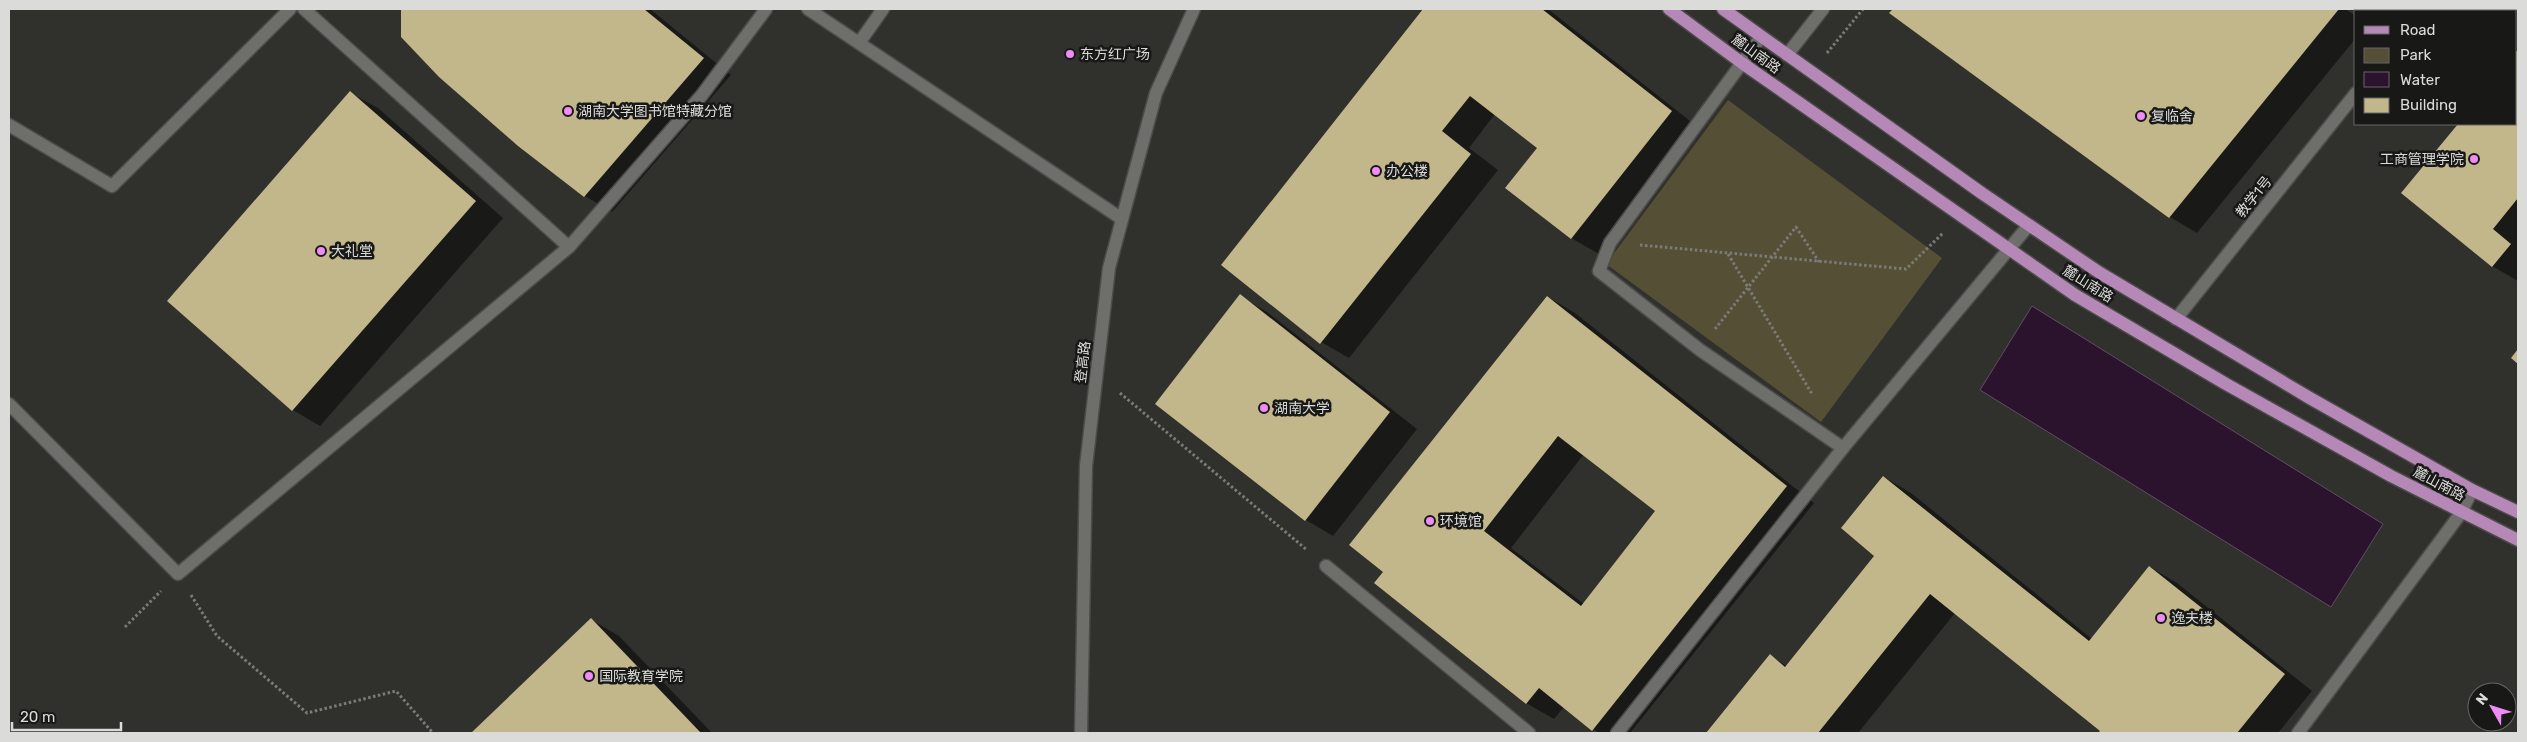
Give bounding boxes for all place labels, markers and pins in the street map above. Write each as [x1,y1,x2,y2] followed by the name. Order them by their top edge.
[1080,46,1150,63] place label: 东方红广场
[1064,48,1076,60] marker: 东方红广场
[578,103,732,120] place label: 湖南大学图书馆特藏分馆
[562,105,574,117] marker: 湖南大学图书馆特藏分馆
[2151,108,2193,125] place label: 复临舍
[2135,110,2147,122] marker: 复临舍
[2380,151,2464,168] place label: 工商管理学院
[2468,153,2480,165] marker: 工商管理学院
[1386,163,1428,180] place label: 办公楼
[1370,165,1382,177] marker: 办公楼
[331,243,373,260] place label: 大礼堂
[315,245,327,257] marker: 大礼堂
[1274,400,1330,417] place label: 湖南大学
[1258,402,1270,414] marker: 湖南大学
[1440,513,1482,530] place label: 环境馆
[1424,515,1436,527] marker: 环境馆
[2171,610,2213,627] place label: 逸夫楼
[2155,612,2167,624] marker: 逸夫楼
[599,668,683,685] place label: 国际教育学院
[583,670,595,682] marker: 国际教育学院

